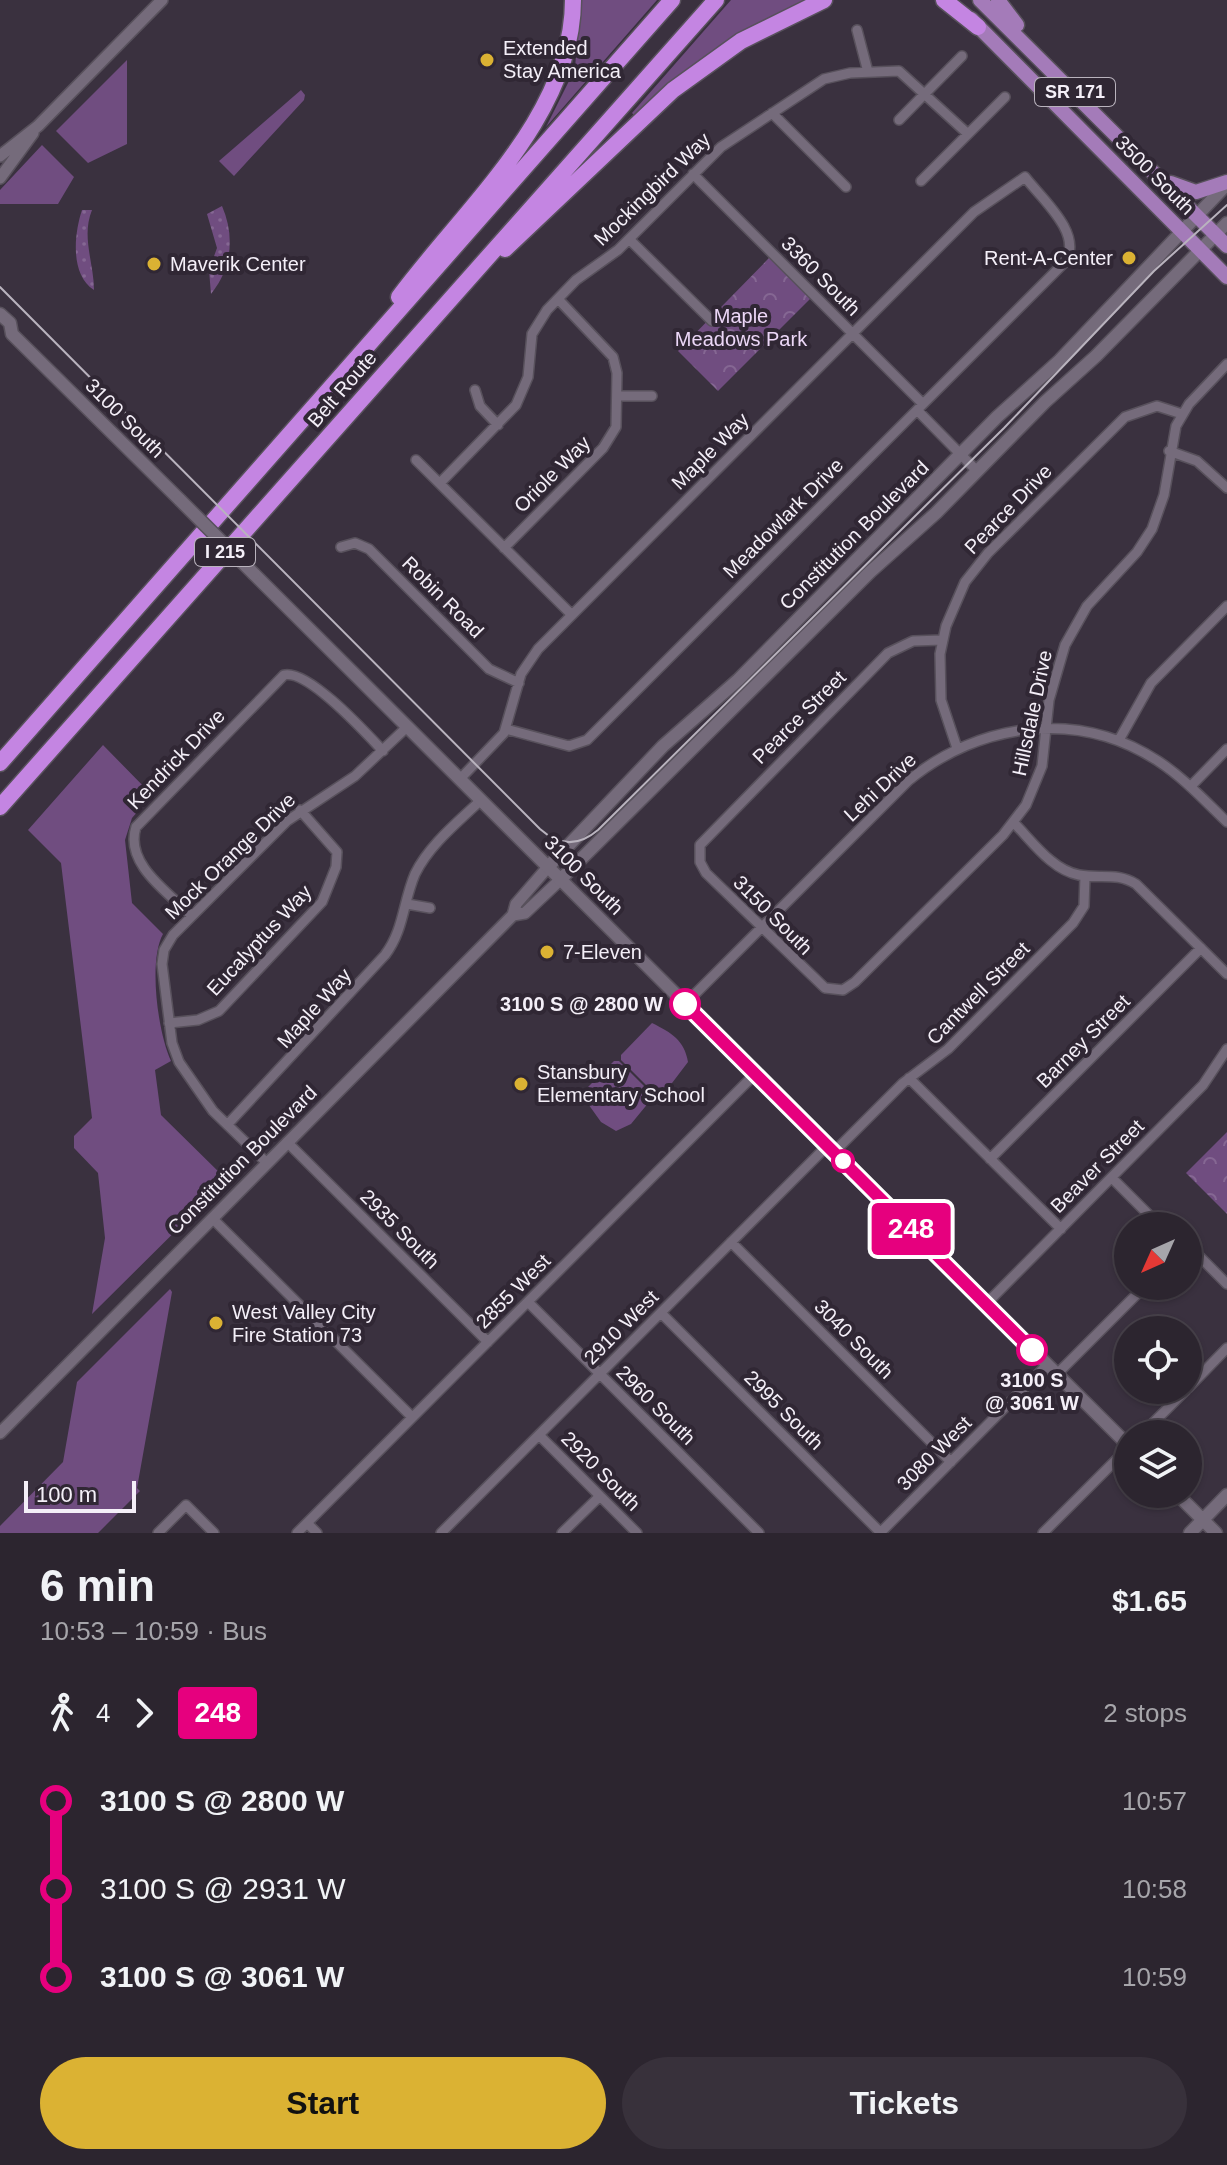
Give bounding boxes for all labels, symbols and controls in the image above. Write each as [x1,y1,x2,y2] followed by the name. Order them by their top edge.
[503,37,622,82] place label: Extended Stay America
[478,51,496,69] marker: Extended Stay America
[1035,78,1115,106] road number: SR 171
[589,128,715,250] street label: Mockingbird Way
[1111,131,1199,219] street label: 3500 South
[777,232,865,320] street label: 3360 South
[984,247,1113,269] place label: Rent-A-Center
[1120,249,1138,267] marker: Rent-A-Center
[170,253,306,275] place label: Maverik Center
[145,255,163,273] marker: Maverik Center
[675,305,808,350] park label: Maple Meadows Park
[303,347,381,431] street label: Belt Route
[81,374,169,462] street label: 3100 South
[667,408,753,494] street label: Maple Way
[510,432,594,516] street label: Oriole Way
[719,454,847,582] street label: Meadowlark Drive
[775,456,933,614] street label: Constitution Boulevard
[960,460,1056,558] street label: Pearce Drive
[195,538,255,566] road number: I 215
[398,552,488,642] street label: Robin Road
[1008,648,1056,778] street label: Hillsdale Drive
[748,666,850,768] street label: Pearce Street
[123,705,229,813] street label: Kendrick Drive
[840,748,920,826] street label: Lehi Drive
[160,788,300,924] street label: Mock Orange Drive
[540,831,628,919] street label: 3100 South
[729,871,817,959] street label: 3150 South
[202,880,316,1000] street label: Eucalyptus Way
[922,937,1034,1049] street label: Cantwell Street
[563,941,642,963] place label: 7-Eleven
[538,943,556,961] marker: 7-Eleven
[273,964,355,1052] street label: Maple Way
[670,989,700,1019] marker: 3100 S @ 2800 W
[1032,990,1134,1092] street label: Barney Street
[500,993,663,1015] place label: 3100 S @ 2800 W
[537,1061,705,1106] place label: Stansbury Elementary School
[512,1075,530,1093] marker: Stansbury Elementary School
[163,1081,321,1239] street label: Constitution Boulevard
[1046,1115,1148,1217] street label: Beaver Street
[832,1150,854,1172] unlabelled marker
[356,1185,444,1273] street label: 2935 South
[865,1203,957,1255] line badge: 248
[1114,1212,1202,1300] north arrow
[1114,1212,1202,1508] map controls
[888,1213,934,1244] text: 248
[472,1249,555,1332] street label: 2855 West
[580,1285,663,1368] street label: 2910 West
[810,1295,898,1383] street label: 3040 South
[232,1301,376,1346] place label: West Valley City Fire Station 73
[207,1314,225,1332] marker: West Valley City Fire Station 73
[1114,1316,1202,1404] button: locate
[1017,1335,1047,1365] marker: 3100 S @ 3061 W
[612,1361,700,1449] street label: 2960 South
[740,1366,828,1454] street label: 2995 South
[985,1369,1079,1414] place label: 3100 S @ 3061 W
[893,1411,976,1494] street label: 3080 West
[1114,1420,1202,1508] button: layers
[557,1427,645,1515] street label: 2920 South
[24,1477,136,1513] scale bar
[36,1482,97,1507] text: 100 m
[40,1561,155,1610] text: 6 min
[1112,1584,1187,1617] text: $1.65
[40,1616,267,1646] text: 10:53 – 10:59 · Bus
[40,1691,84,1735] icon: walk
[122,1691,166,1735] icon: forward
[194,1697,241,1728] text: 248
[96,1698,110,1728] text: 4
[1103,1698,1187,1728] text: 2 stops
[100,1784,344,1817] text: 3100 S @ 2800 W
[1122,1786,1187,1816] text: 10:57
[100,1872,346,1905] text: 3100 S @ 2931 W
[1122,1874,1187,1904] text: 10:58
[100,1960,344,1993] text: 3100 S @ 3061 W
[1122,1962,1187,1992] text: 10:59
[40,2057,606,2149] button: Start
[622,2057,1187,2149] button: Tickets

